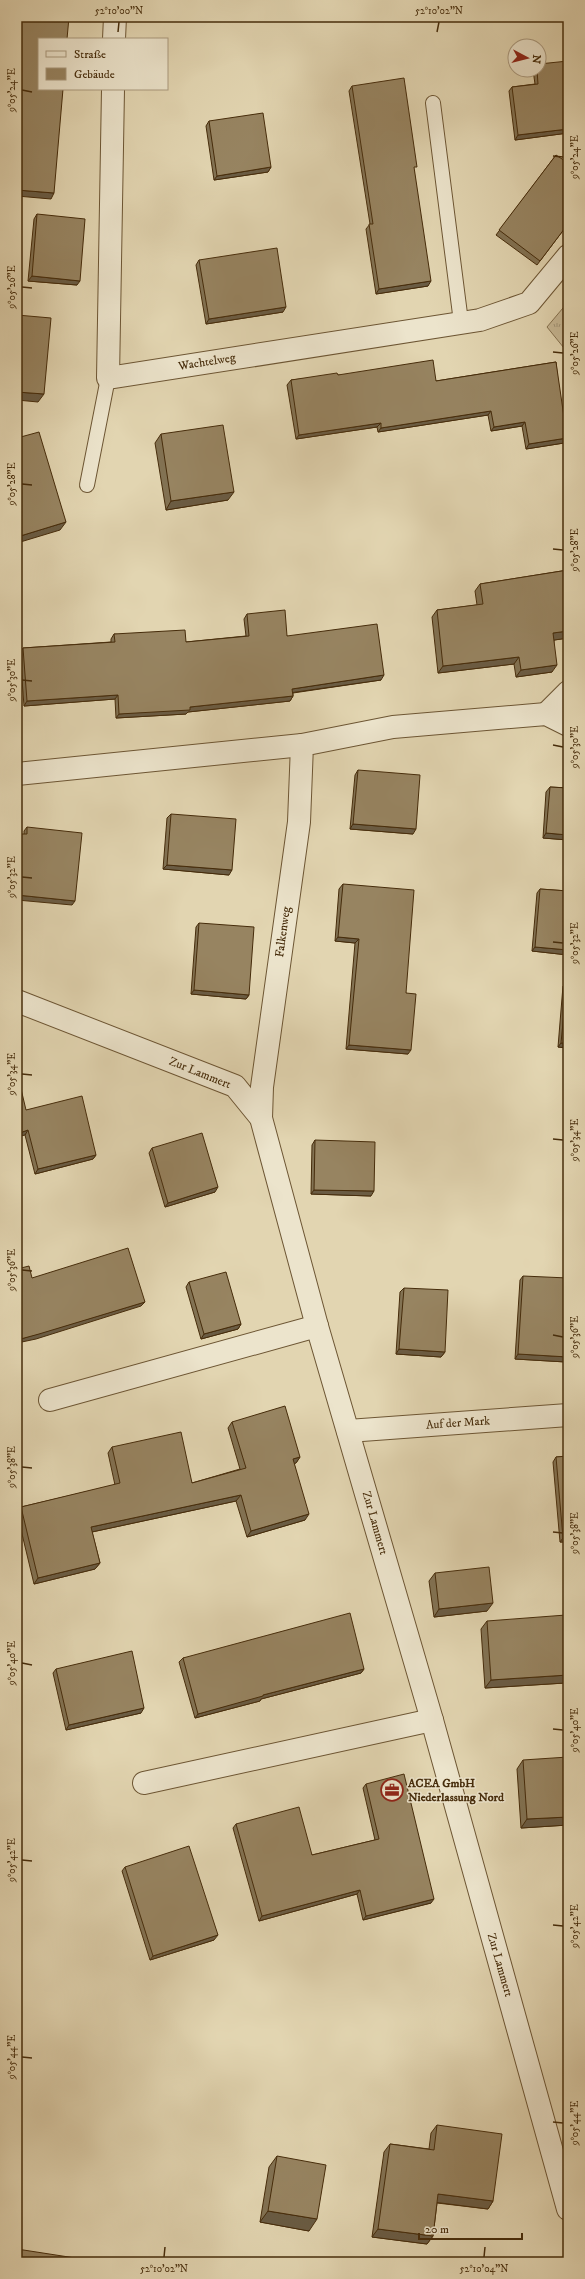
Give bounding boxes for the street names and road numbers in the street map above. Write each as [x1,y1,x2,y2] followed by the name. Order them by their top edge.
[176,350,237,374] street label: Wachtelweg
[272,905,294,958] street label: Falkenweg
[167,1054,233,1092] street label: Zur Lammert
[425,1413,491,1433] street label: Auf der Mark
[359,1489,391,1557] street label: Zur Lammert
[484,1931,516,1999] street label: Zur Lammert

